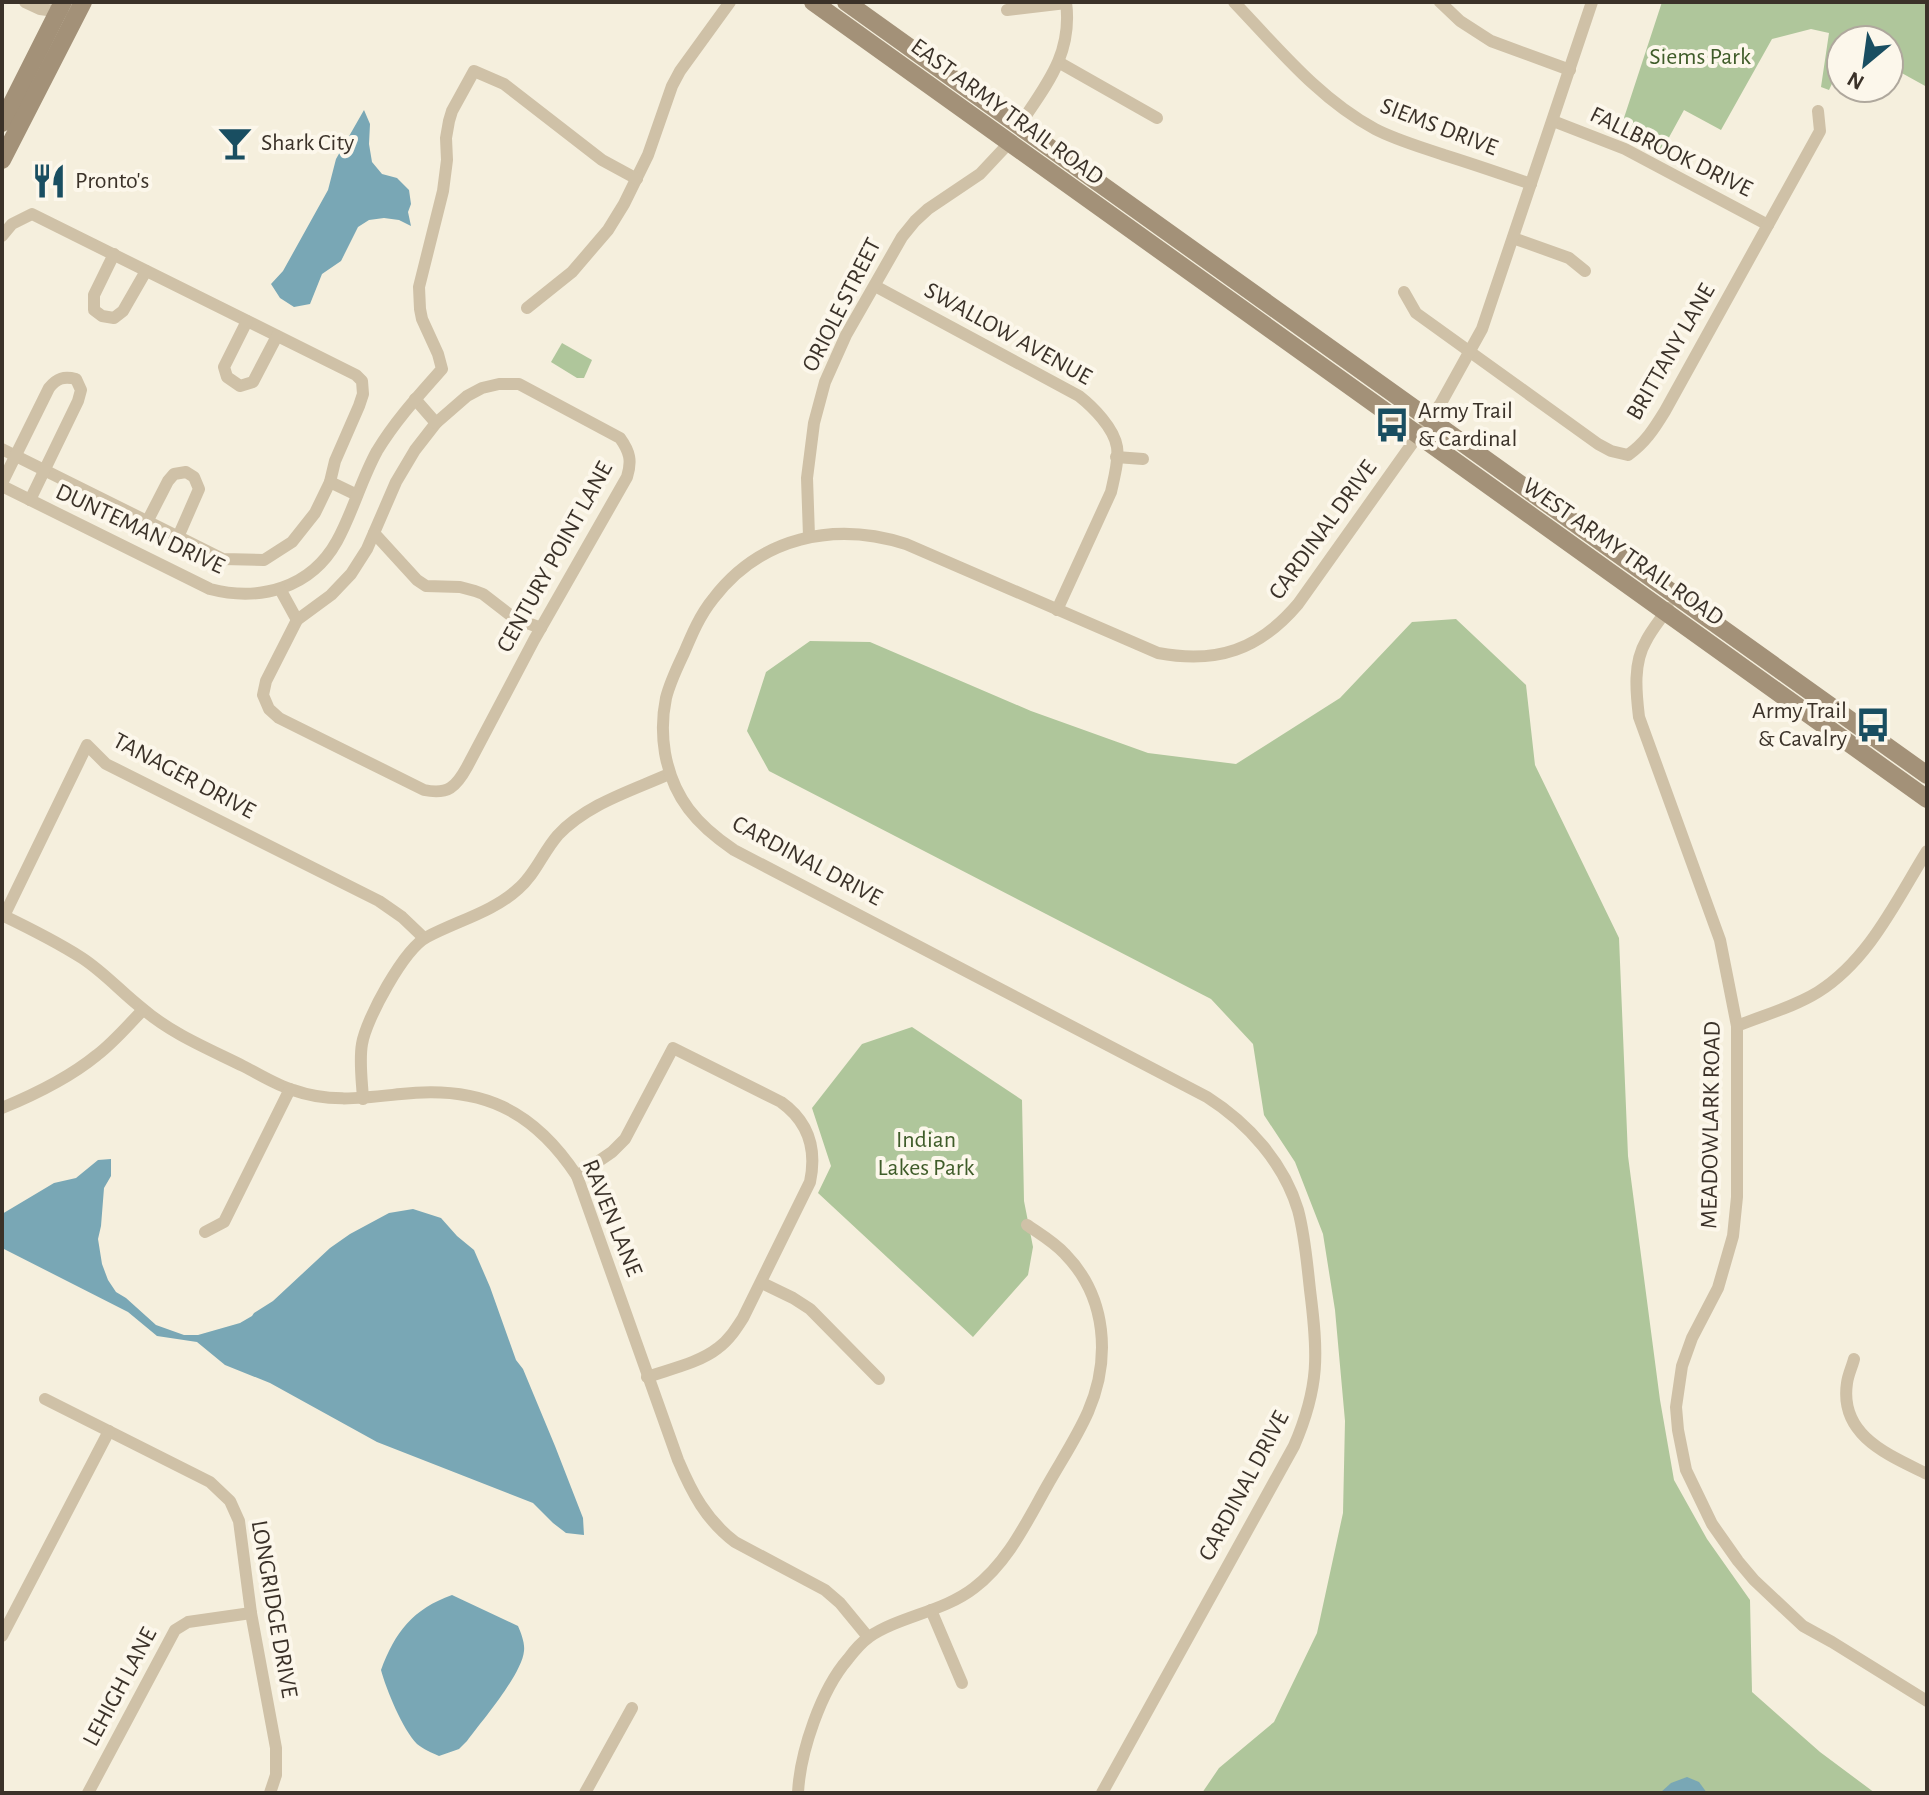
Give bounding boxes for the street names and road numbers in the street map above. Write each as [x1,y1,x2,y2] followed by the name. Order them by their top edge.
[906,34,1108,190] street label: EAST ARMY TRAIL ROAD
[1377,94,1501,160] street label: SIEMS DRIVE
[1586,102,1756,202] street label: FALLBROOK DRIVE
[798,234,886,376] street label: ORIOLE STREET
[920,278,1096,390] street label: SWALLOW AVENUE
[1622,279,1720,424] street label: BRITTANY LANE
[1265,456,1382,604] street label: CARDINAL DRIVE
[493,457,618,656] street label: CENTURY POINT LANE
[1518,474,1728,630] street label: WEST ARMY TRAIL ROAD
[52,479,228,579] street label: DUNTEMAN DRIVE
[109,728,260,824] street label: TANAGER DRIVE
[728,811,886,911] street label: CARDINAL DRIVE
[1697,1021,1725,1229] street label: MEADOWLARK ROAD
[578,1156,647,1280] street label: RAVEN LANE
[1194,1407,1294,1565] street label: CARDINAL DRIVE
[247,1518,302,1700] street label: LONGRIDGE DRIVE
[79,1623,161,1750] street label: LEHIGH LANE

